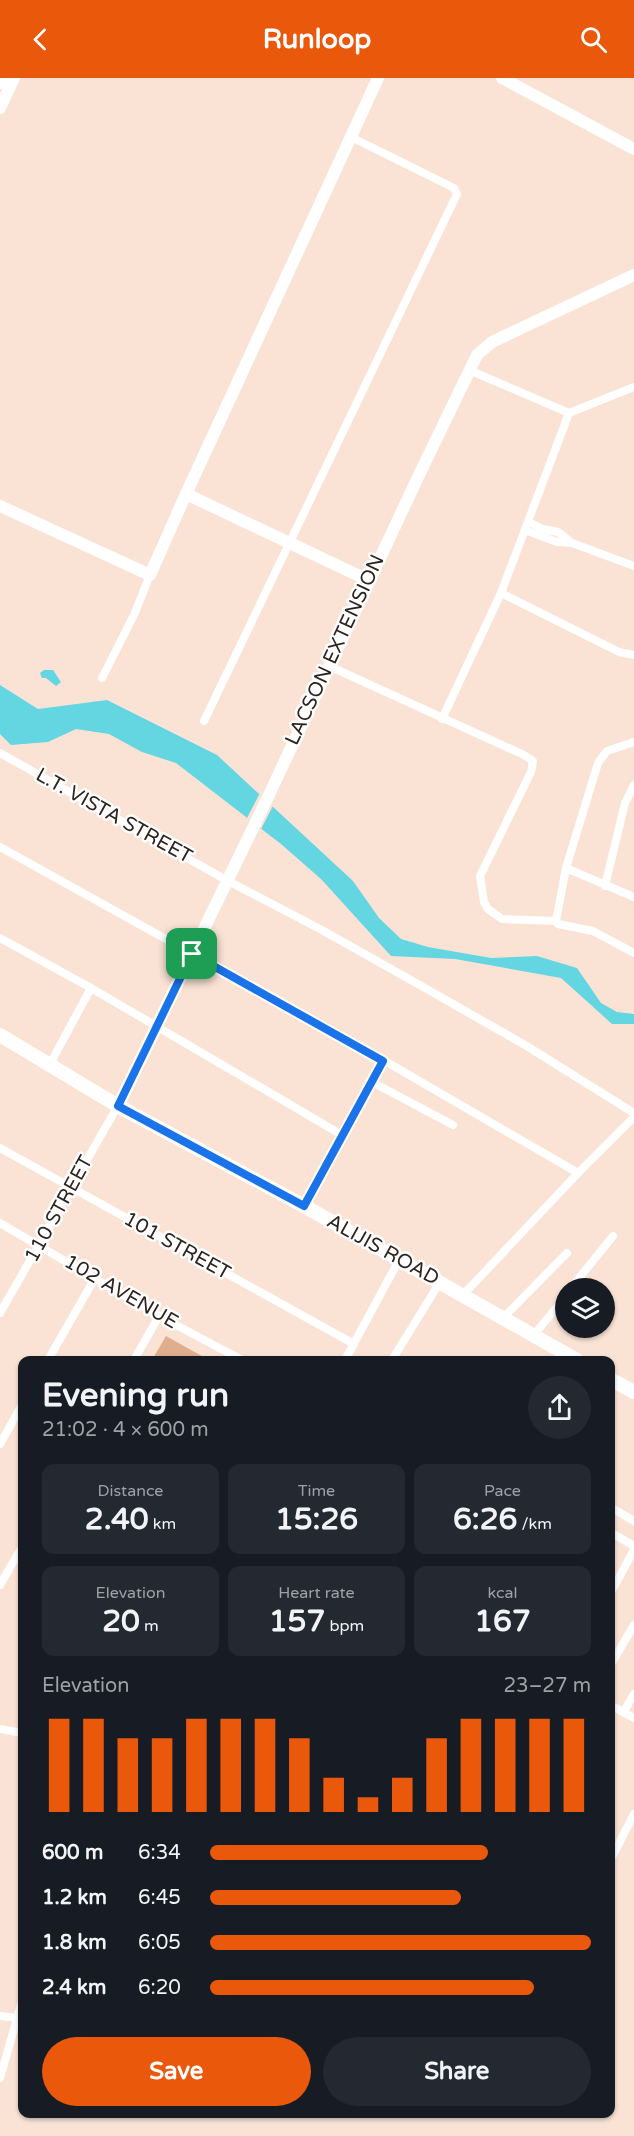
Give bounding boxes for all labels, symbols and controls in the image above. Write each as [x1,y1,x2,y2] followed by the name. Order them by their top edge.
[24,23,57,56] icon: back
[263,23,371,56] text: Runloop
[577,23,610,56] icon: search
[280,551,390,749] street label: LACSON EXTENSION
[32,763,196,869] street label: L.T. VISTA STREET
[166,928,217,979] pin
[175,937,208,970] icon: arrive
[20,1151,98,1267] street label: 110 STREET
[119,1207,235,1285] street label: 101 STREET
[323,1209,443,1291] street label: ALIJIS ROAD
[60,1250,182,1334] street label: 102 AVENUE
[555,1278,615,1338] map controls
[555,1278,615,1338] button: layers
[42,1376,229,1415] text: Evening run
[528,1376,591,1439] button: share
[42,1418,209,1442] text: 21:02 · 4 × 600 m
[98,1481,163,1501] text: Distance
[298,1481,335,1501] text: Time
[484,1481,521,1501] text: Pace
[85,1501,149,1538] text: 2.40
[275,1501,358,1538] text: 15:26
[453,1501,517,1538] text: 6:26
[149,1514,176,1534] text: km
[517,1514,552,1534] text: /km
[96,1583,165,1603] text: Elevation
[278,1583,355,1603] text: Heart rate
[487,1583,518,1603] text: kcal
[102,1603,140,1640] text: 20
[269,1603,325,1640] text: 157
[474,1603,531,1640] text: 167
[140,1616,159,1636] text: m
[325,1616,364,1636] text: bpm
[42,1674,129,1698] text: Elevation
[504,1674,591,1698] text: 23–27 m
[42,1841,103,1865] text: 600 m
[138,1841,181,1865] text: 6:34
[42,1886,107,1910] text: 1.2 km
[138,1886,181,1910] text: 6:45
[42,1931,107,1955] text: 1.8 km
[138,1931,181,1955] text: 6:05
[42,1976,106,2000] text: 2.4 km
[138,1976,181,2000] text: 6:20
[42,2037,311,2106] button: Save
[323,2037,591,2106] button: Share

